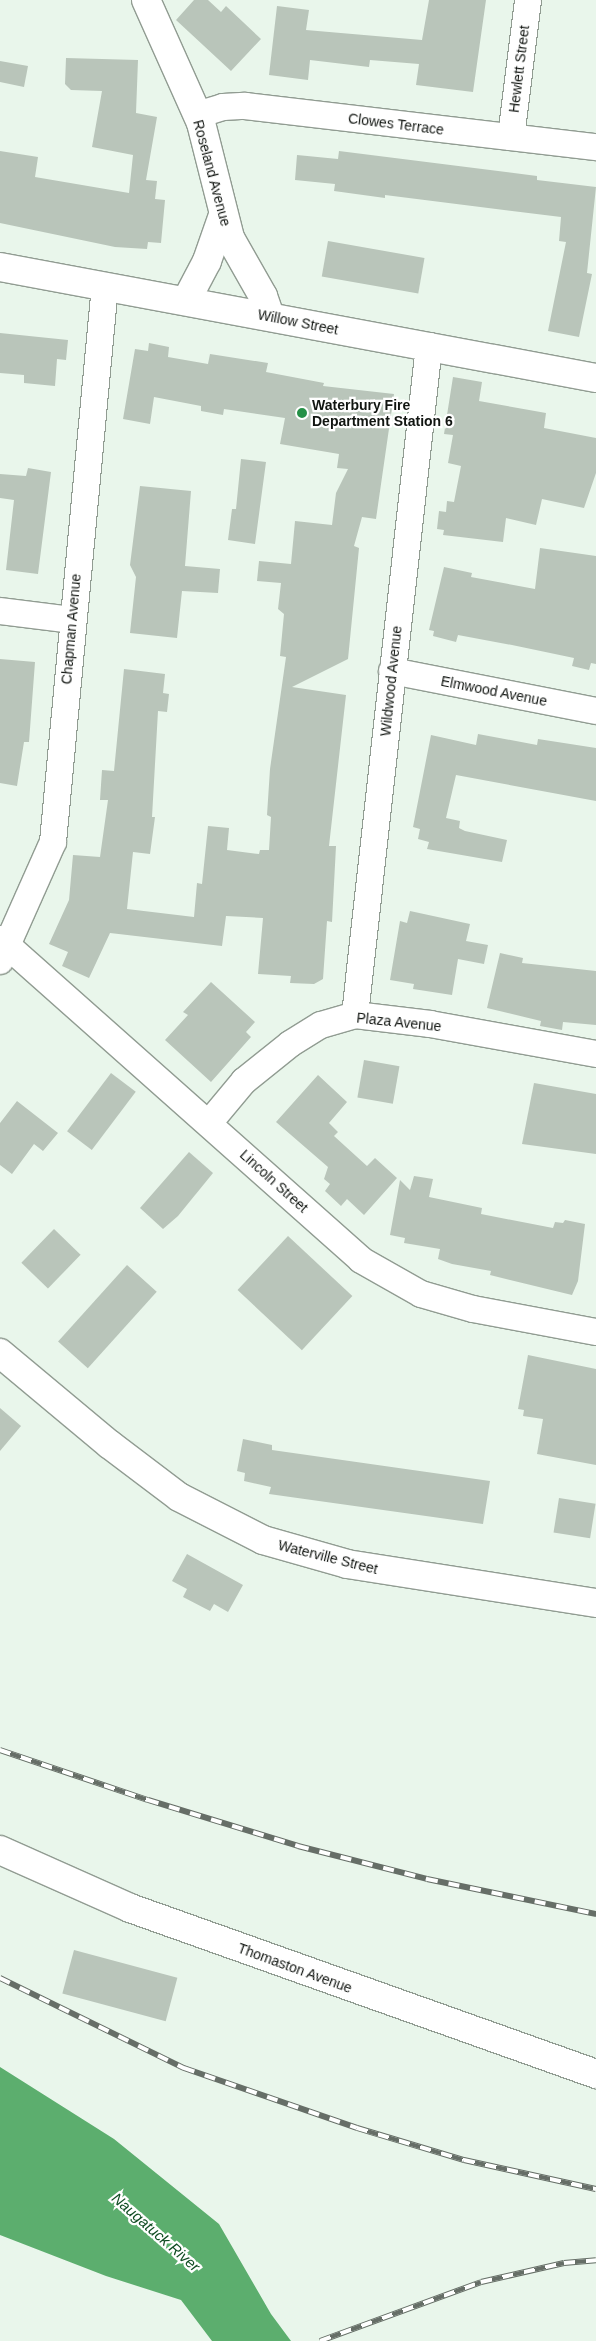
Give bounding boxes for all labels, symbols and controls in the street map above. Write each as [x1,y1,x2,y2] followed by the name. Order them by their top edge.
[505,24,533,114] street label: Hewlett Street
[347,110,445,138] street label: Clowes Terrace
[190,118,234,228] street label: Roseland Avenue
[256,306,340,338] street label: Willow Street
[312,397,453,430] place label: Waterbury Fire Department Station 6
[296,407,308,419] marker: Waterbury Fire Department Station 6
[58,573,84,685] street label: Chapman Avenue
[377,625,405,737] street label: Wildwood Avenue
[439,672,549,710] street label: Elmwood Avenue
[355,1009,443,1035] street label: Plaza Avenue
[237,1146,311,1216] street label: Lincoln Street
[276,1536,380,1578] street label: Waterville Street
[235,1939,355,1997] street label: Thomaston Avenue
[108,2189,204,2275] water label: Naugatuck River

